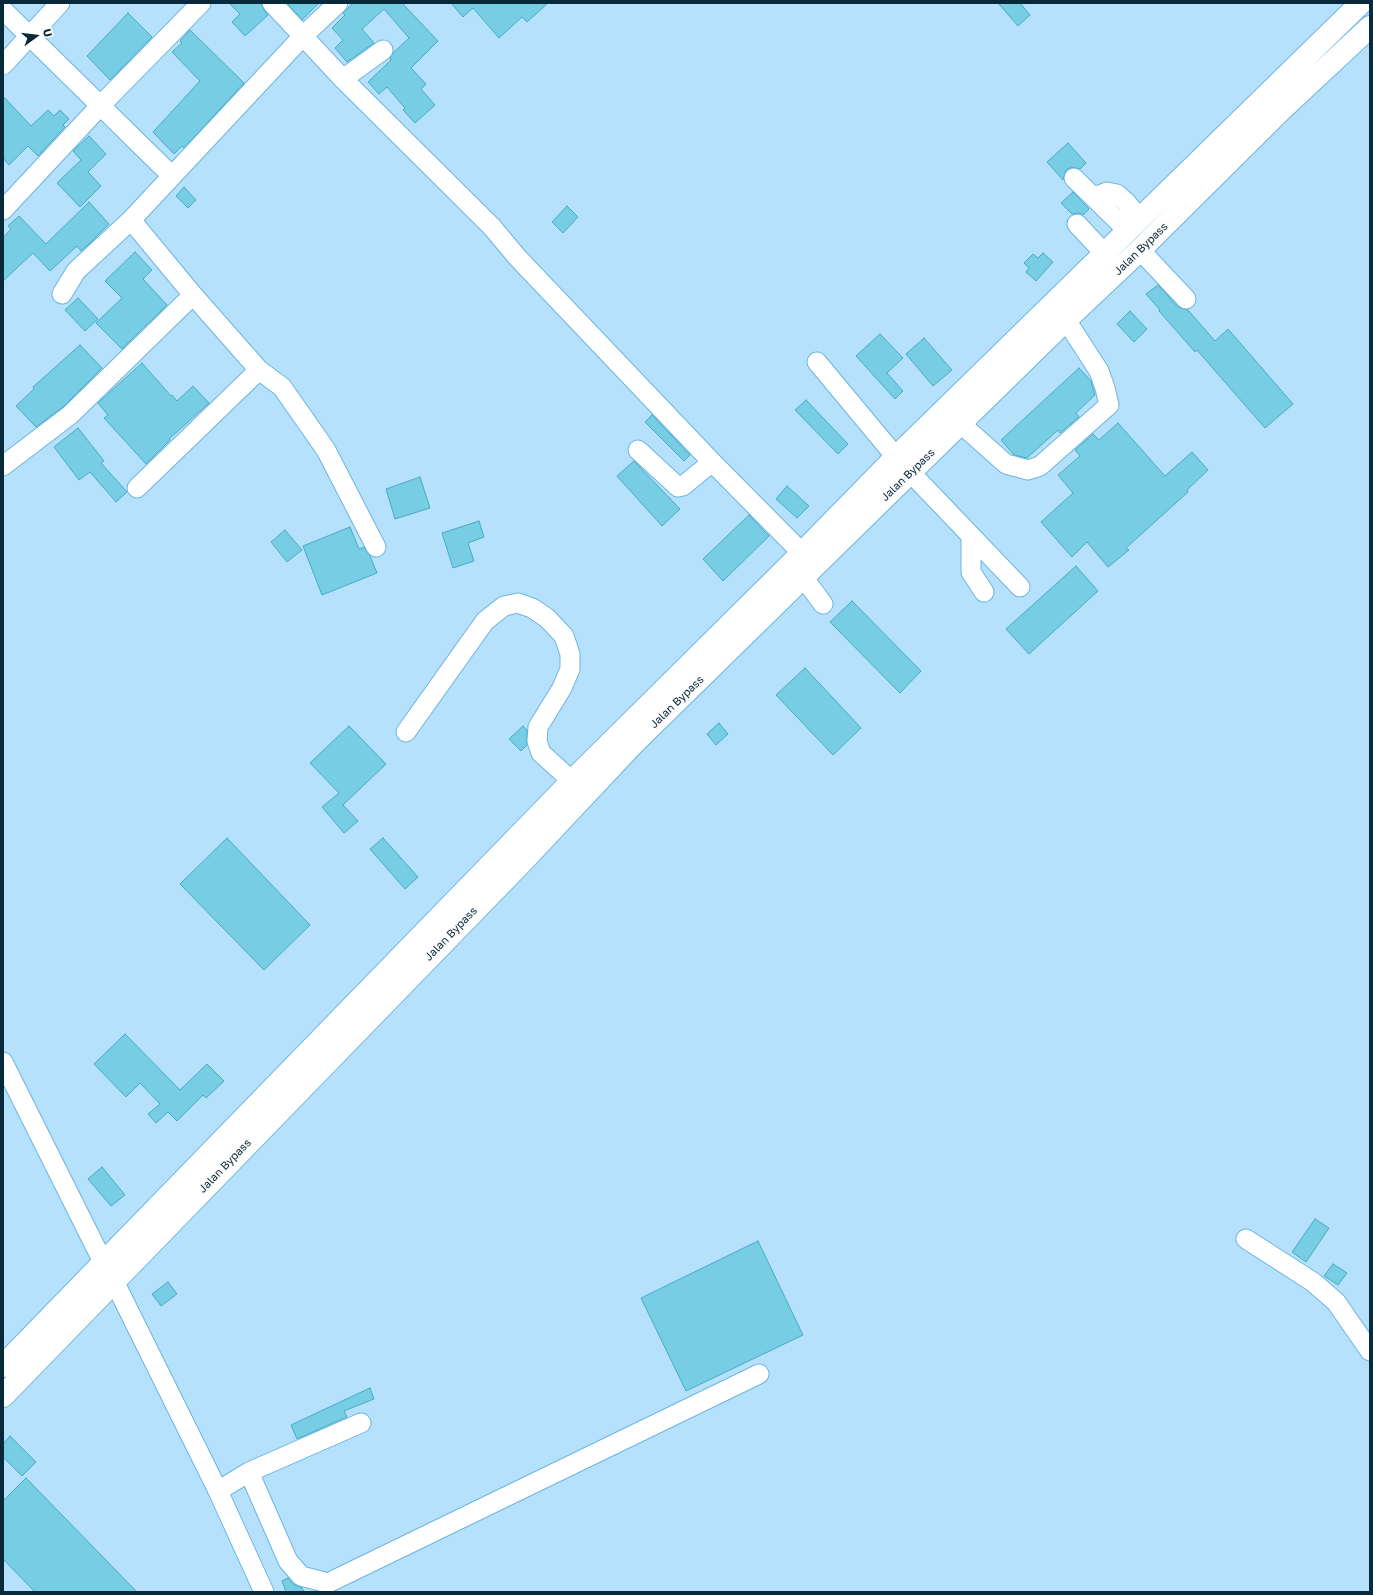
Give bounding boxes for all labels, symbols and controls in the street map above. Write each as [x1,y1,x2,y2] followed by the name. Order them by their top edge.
[16,16,56,56] north arrow
[41,27,55,38] text: U
[1111,220,1171,278] street label: Jalan Bypass
[878,446,938,504] street label: Jalan Bypass
[647,673,707,731] street label: Jalan Bypass
[422,904,480,964] street label: Jalan Bypass
[196,1136,254,1196] street label: Jalan Bypass

